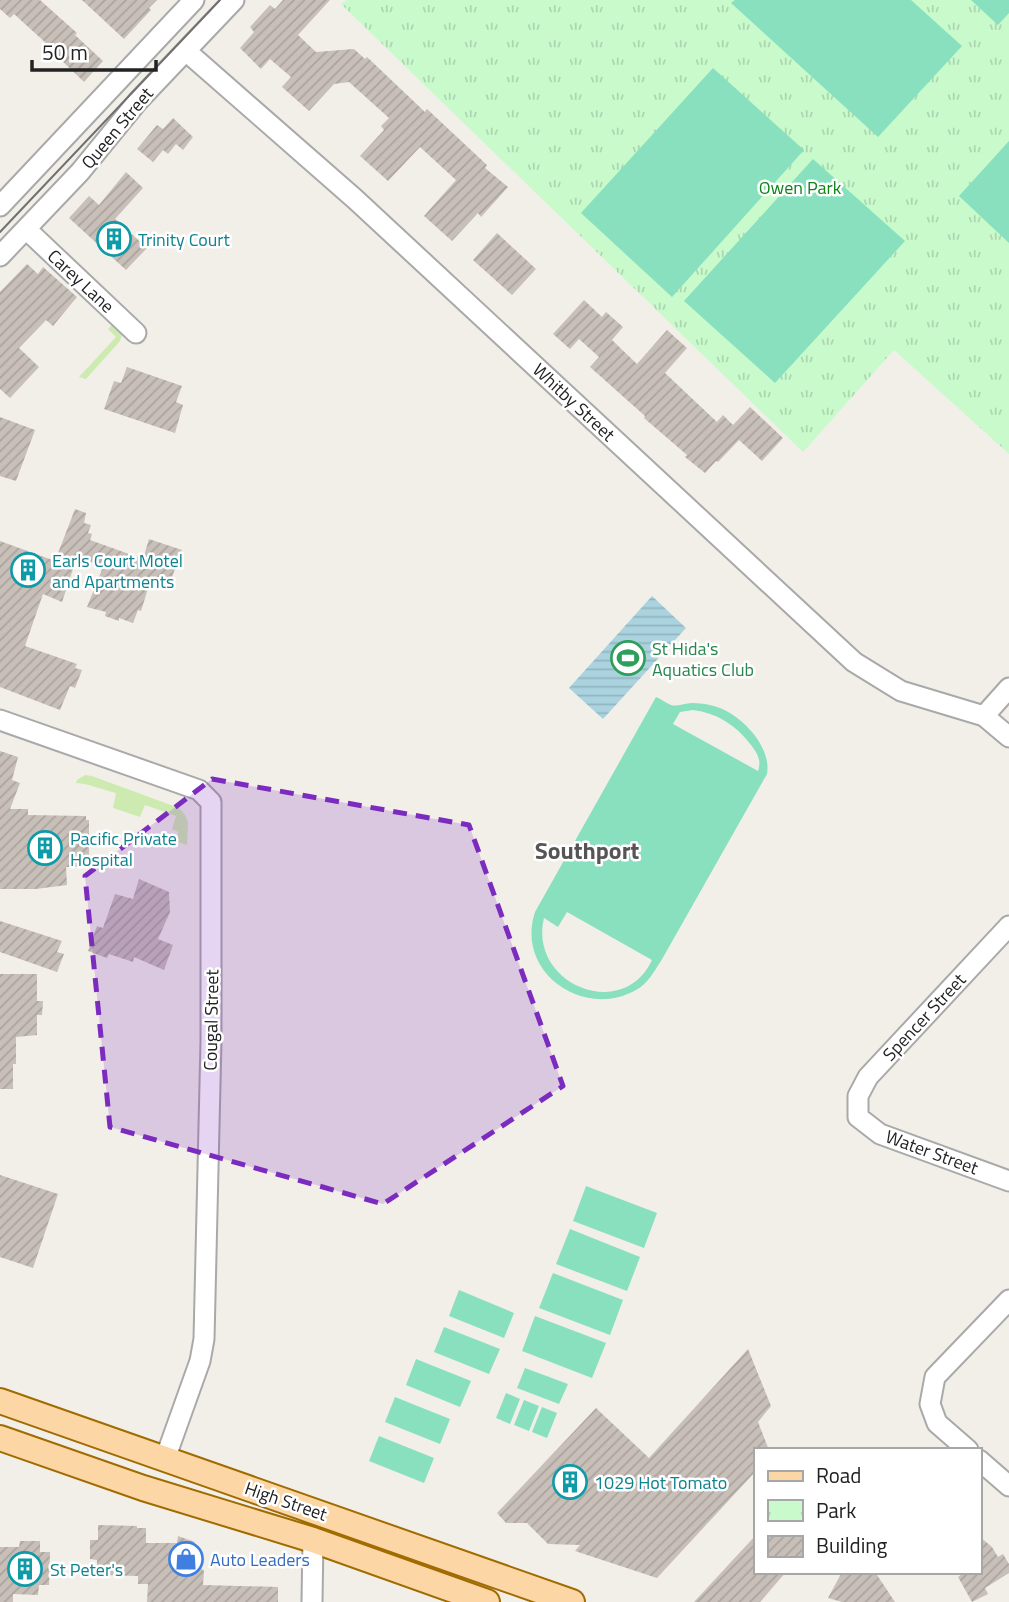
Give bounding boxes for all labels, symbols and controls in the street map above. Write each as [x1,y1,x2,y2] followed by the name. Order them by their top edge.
[32,28,156,72] scale bar
[42,36,88,68] text: 50 m
[75,81,160,175] street label: Queen Street
[759,174,842,201] park label: Owen Park
[95,220,133,258] building icon: Trinity Court
[138,226,231,253] place label: Trinity Court
[41,243,121,319] street label: Carey Lane
[527,357,622,448] street label: Whitby Street
[52,547,183,595] place label: Earls Court Motel and Apartments
[9,551,47,589] building icon: Earls Court Motel and Apartments
[652,635,754,683] place label: St Hida's Aquatics Club
[609,639,647,677] sports icon: St Hida's Aquatics Club
[70,825,177,873] place label: Pacific Private Hospital
[26,829,64,867] building icon: Pacific Private Hospital
[535,832,640,868] district label: Southport
[876,967,972,1067] street label: Spencer Street
[197,968,225,1071] street label: Cougal Street
[882,1123,983,1181] street label: Water Street
[754,1448,981,1574] legend
[816,1459,861,1491] text: Road
[551,1463,589,1501] building icon: 1029 Hot Tomato
[594,1469,727,1496] place label: 1029 Hot Tomato
[241,1474,331,1528] street label: High Street
[816,1494,856,1526] text: Park
[816,1529,888,1561] text: Building
[167,1540,205,1578] shop icon: Auto Leaders
[210,1546,310,1573] place label: Auto Leaders
[6,1550,44,1588] building icon: St Peter's
[50,1556,123,1583] place label: St Peter's

